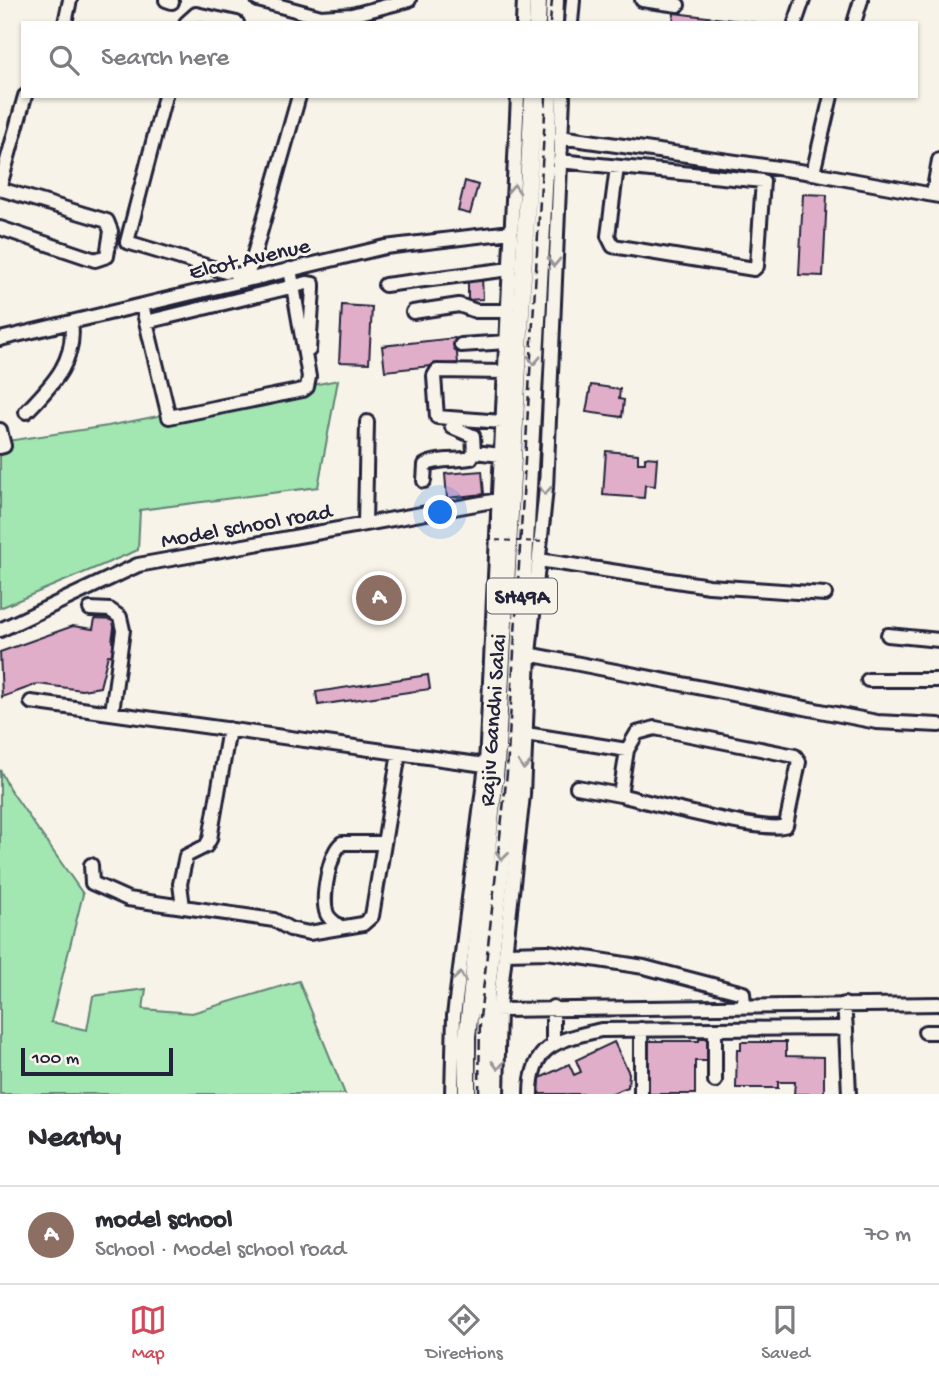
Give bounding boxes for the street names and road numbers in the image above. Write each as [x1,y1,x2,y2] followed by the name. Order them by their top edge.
[187,233,314,287] street label: Elcot Avenue
[159,499,336,556] street label: Model school road
[487,578,557,614] road number: SH49A
[475,633,514,807] street label: Rajiv Gandhi Salai

